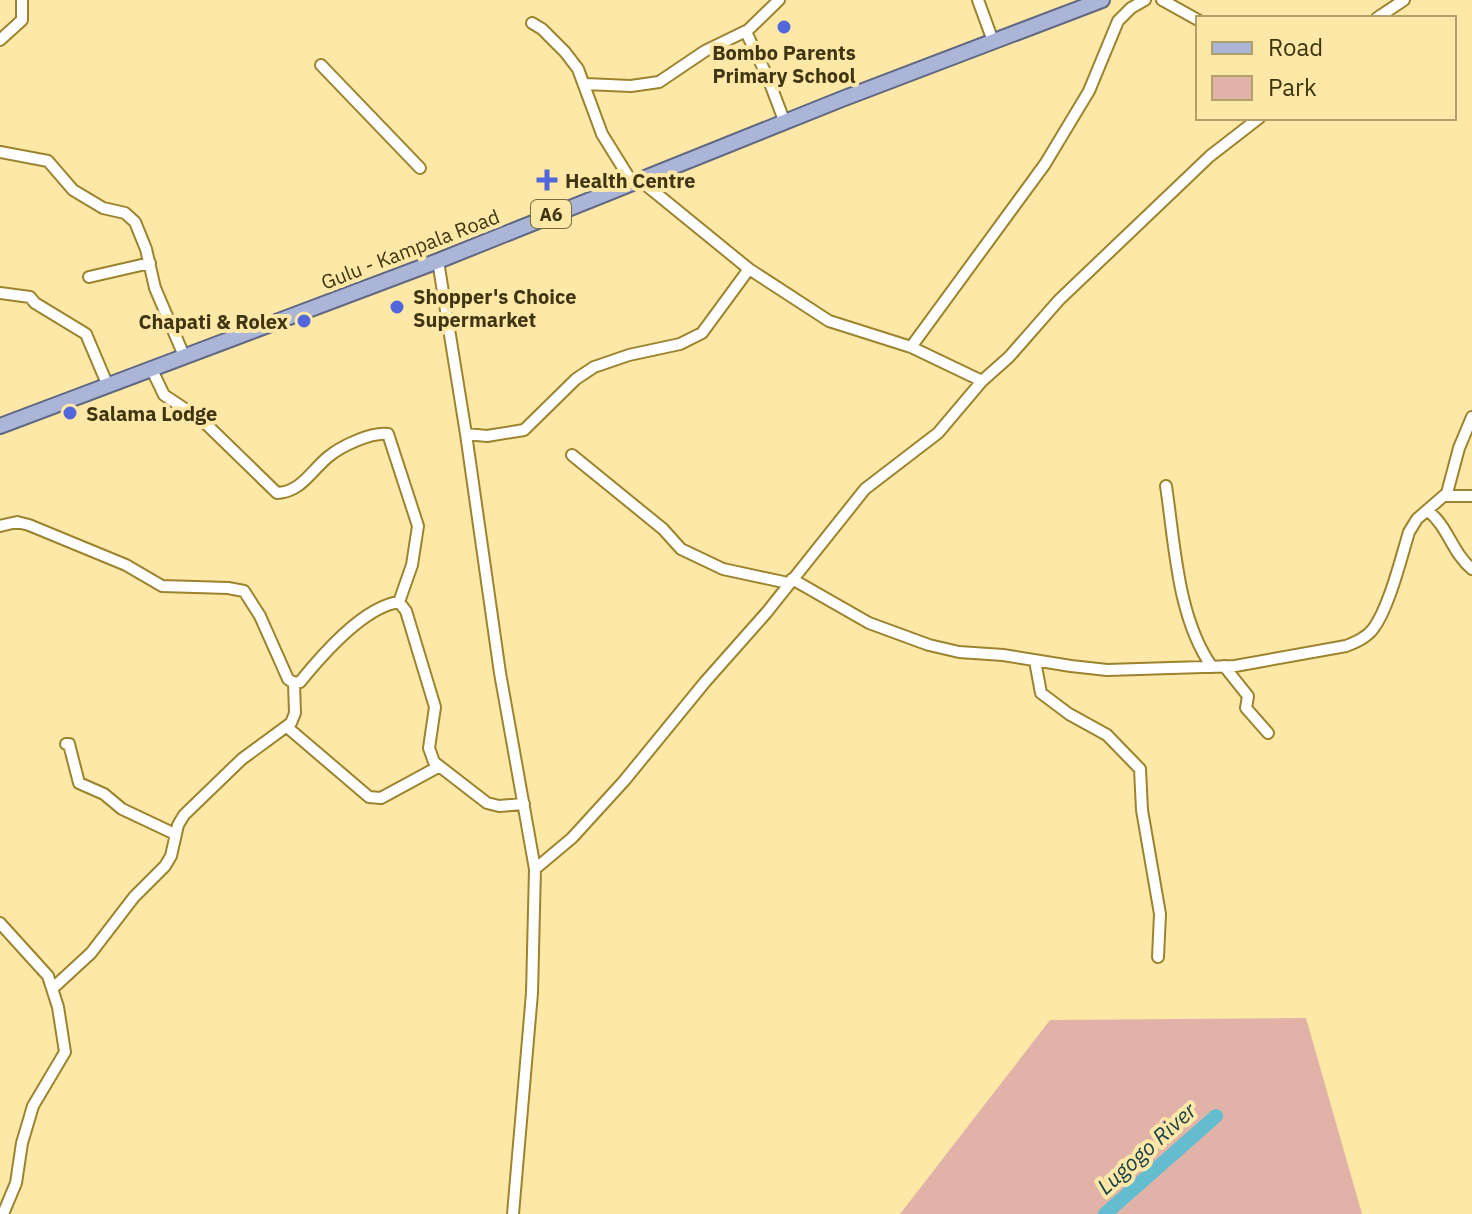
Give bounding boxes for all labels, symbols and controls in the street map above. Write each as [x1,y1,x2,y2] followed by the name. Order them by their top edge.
[1196,16,1456,120] legend
[775,18,793,36] marker: Bombo Parents Primary School
[1268,31,1323,63] text: Road
[712,39,856,89] place label: Bombo Parents Primary School
[1268,71,1317,103] text: Park
[565,167,695,194] place label: Health Centre
[536,169,558,191] marker: Health Centre
[531,200,571,228] road number: A6
[317,203,503,295] street label: Gulu - Kampala Road
[413,283,577,333] place label: Shopper's Choice Supermarket
[388,298,406,316] marker: Shopper's Choice Supermarket
[138,308,288,335] place label: Chapati & Rolex
[295,312,313,330] marker: Chapati & Rolex
[86,400,217,427] place label: Salama Lodge
[61,404,79,422] marker: Salama Lodge
[1090,1095,1202,1200] water label: Lugogo River

